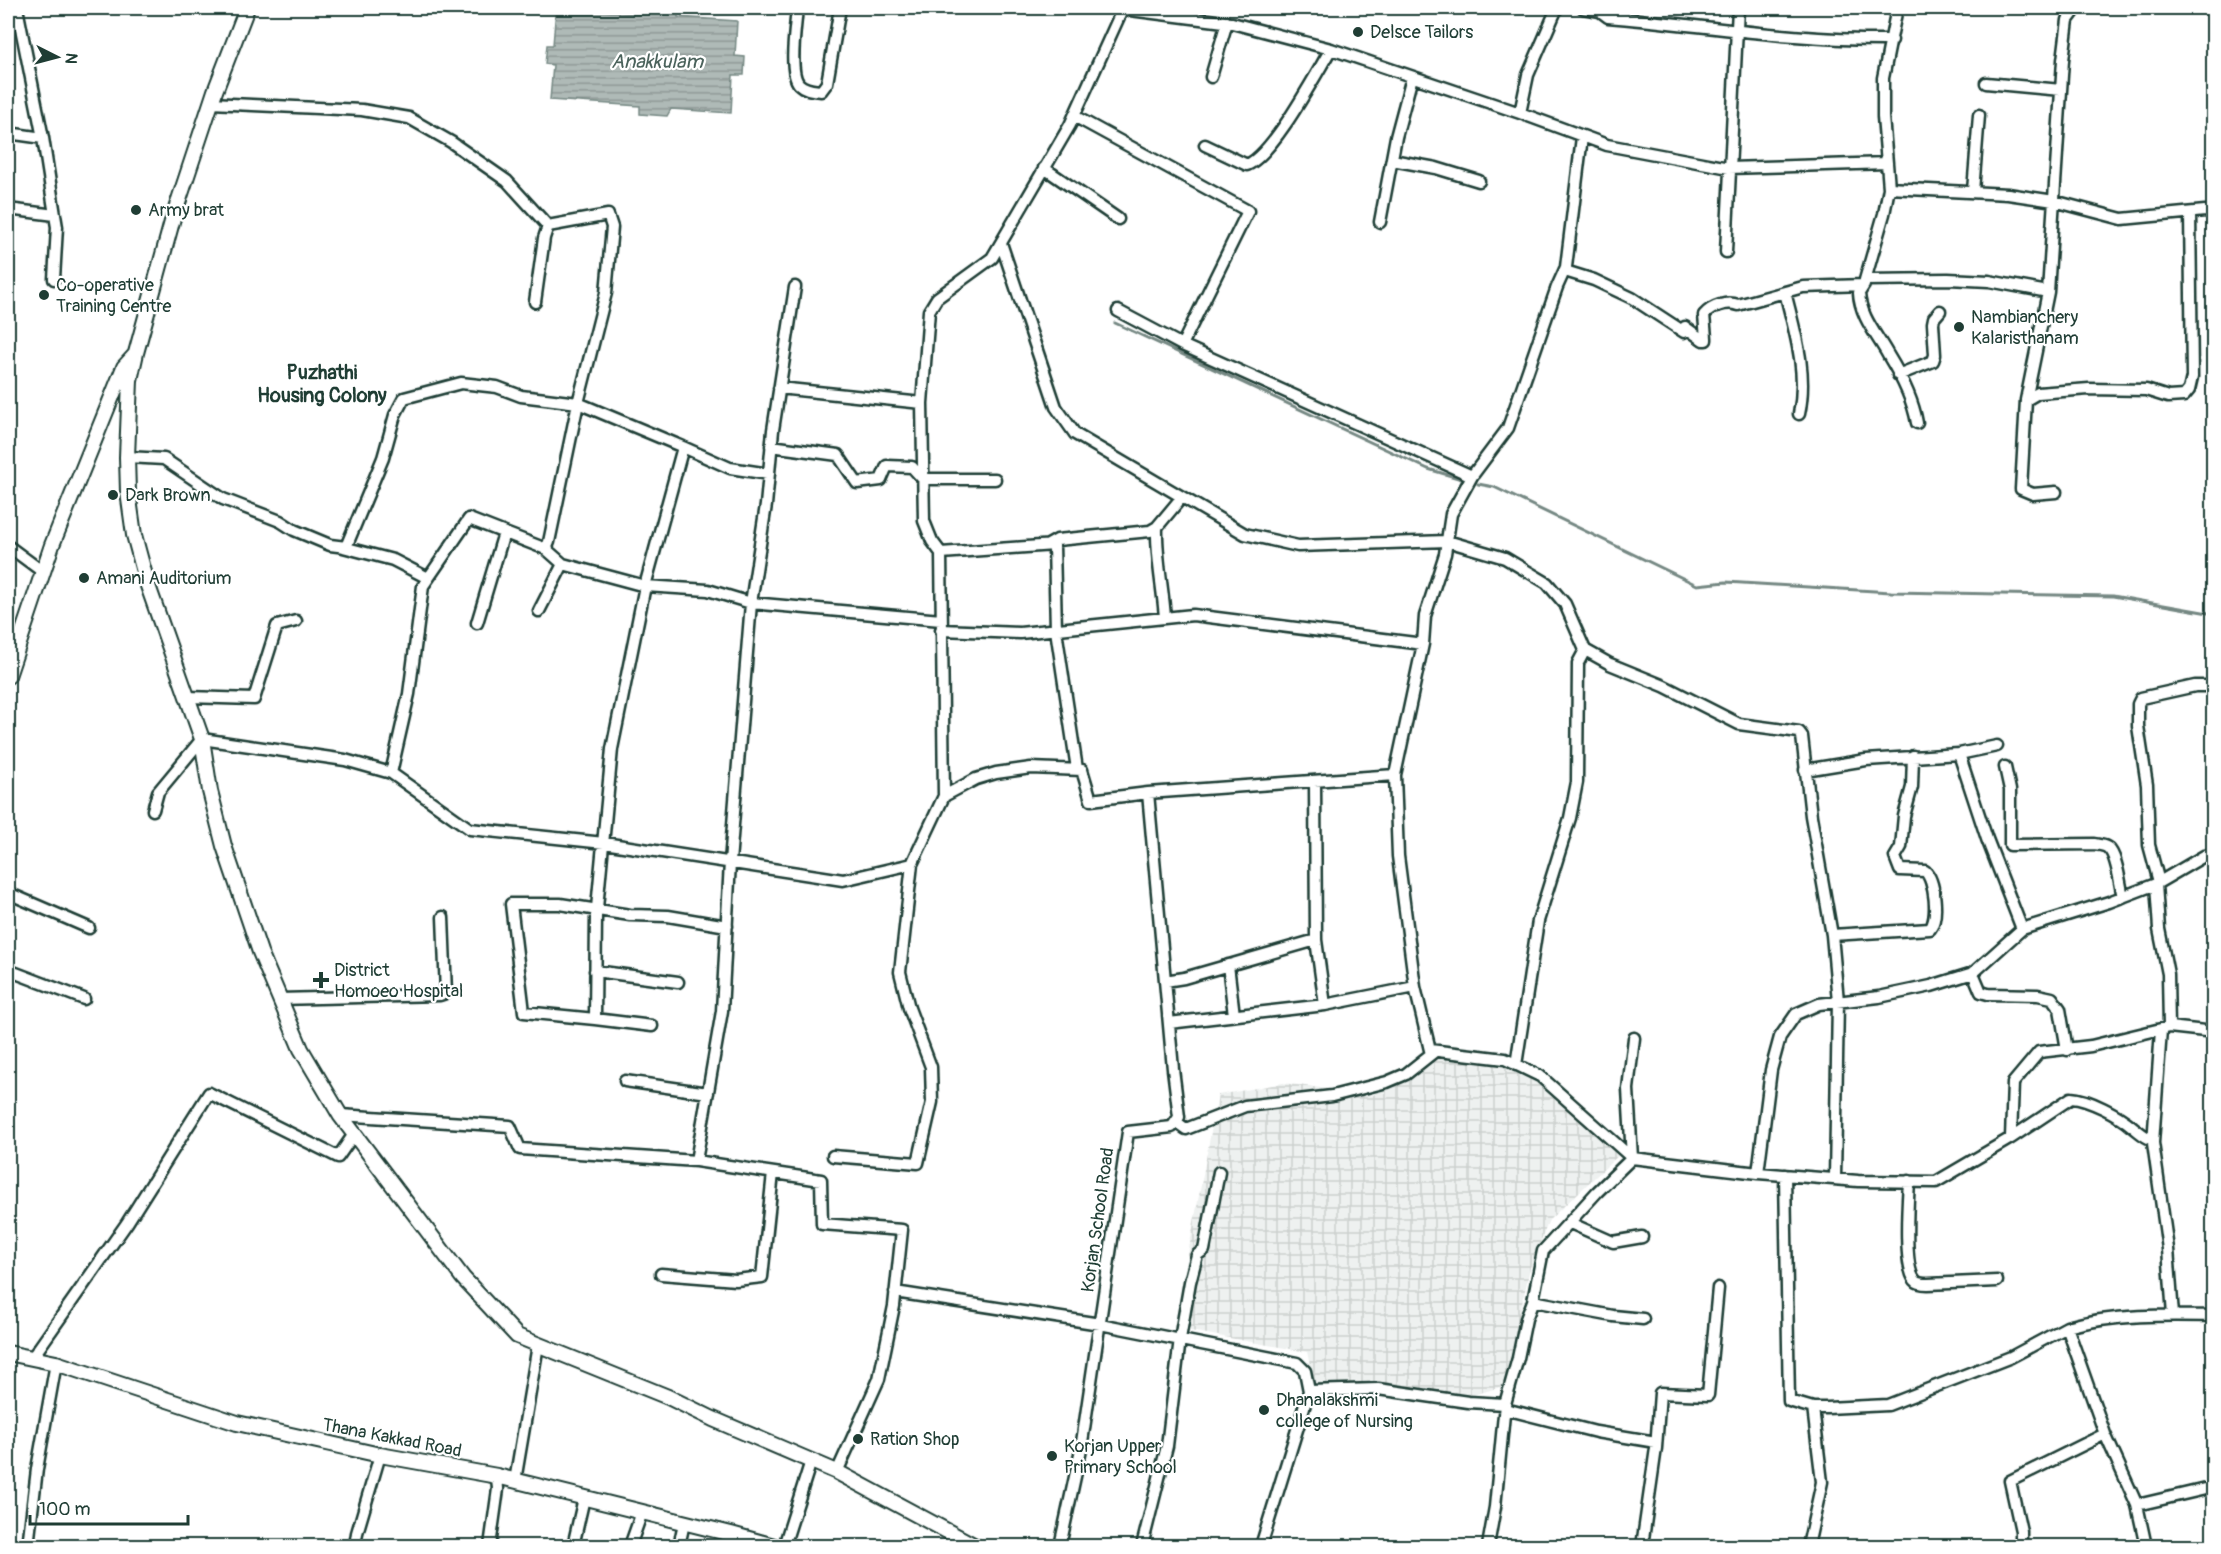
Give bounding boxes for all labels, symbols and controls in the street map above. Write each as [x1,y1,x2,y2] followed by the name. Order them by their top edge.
[1370,21,1473,44] place label: Delsce Tailors
[1351,25,1365,39] marker: Delsce Tailors
[27,27,87,87] north arrow
[611,49,704,74] water label: Anakkulam
[60,52,81,65] text: N
[148,199,225,222] place label: Army brat
[129,203,143,217] marker: Army brat
[56,274,172,318] place label: Co-operative Training Centre
[37,288,51,302] marker: Co-operative Training Centre
[1971,306,2079,350] place label: Nambianchery Kalaristhanam
[1952,320,1966,334] marker: Nambianchery Kalaristhanam
[257,360,387,408] district label: Puzhathi Housing Colony
[125,484,211,507] place label: Dark Brown
[106,488,120,502] marker: Dark Brown
[96,567,232,590] place label: Amani Auditorium
[77,571,91,585] marker: Amani Auditorium
[334,959,463,1003] place label: District Homoeo Hospital
[312,971,330,989] marker: District Homoeo Hospital
[1076,1146,1120,1294] street label: Korjan School Road
[1276,1389,1413,1433] place label: Dhanalakshmi college of Nursing
[1257,1403,1271,1417] marker: Dhanalakshmi college of Nursing
[320,1413,464,1463] street label: Thana Kakkad Road
[870,1428,960,1451] place label: Ration Shop
[851,1432,865,1446] marker: Ration Shop
[1064,1435,1177,1479] place label: Korjan Upper Primary School
[1045,1449,1059,1463] marker: Korjan Upper Primary School
[30,1488,188,1526] scale bar
[39,1498,91,1521] text: 100 m

